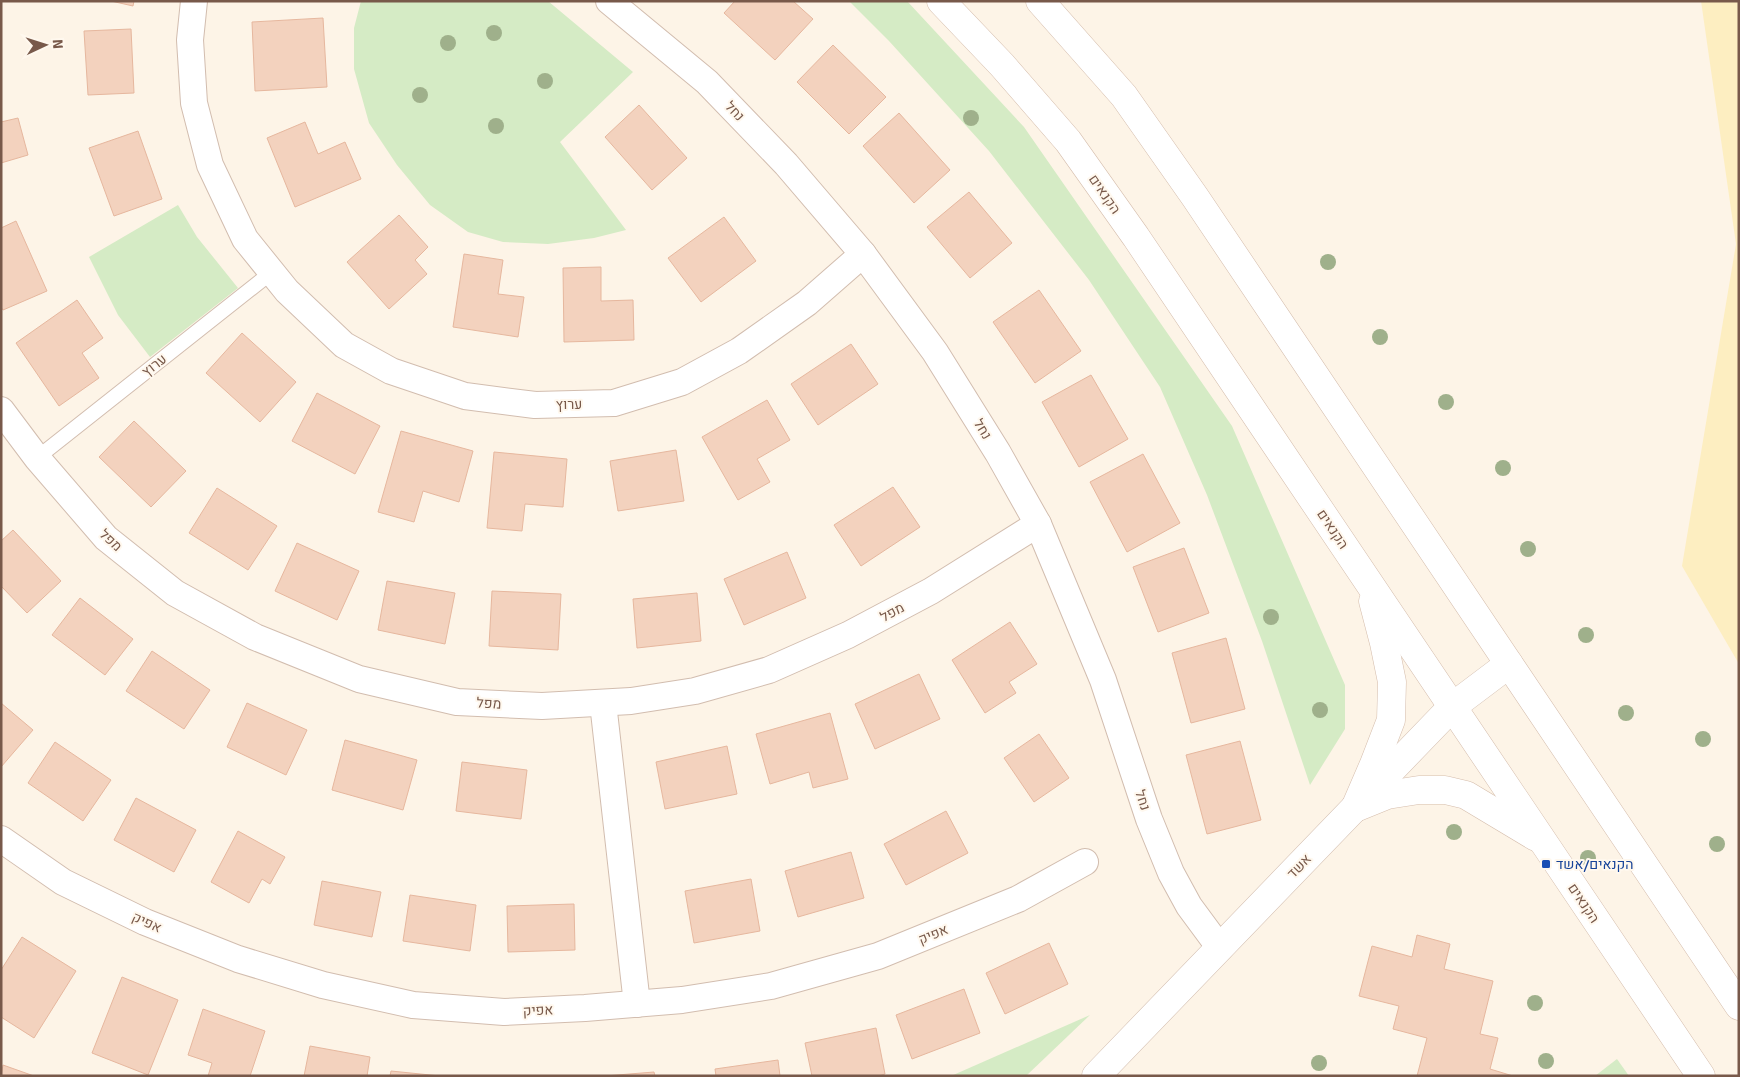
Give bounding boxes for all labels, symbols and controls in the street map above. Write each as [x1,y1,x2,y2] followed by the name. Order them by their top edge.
[20,20,70,70] north arrow
[49,39,66,50] text: N
[721,98,748,125] street label: נחל
[1085,171,1124,217] street label: הקנאים
[139,351,170,380] street label: ערוץ
[556,396,582,413] street label: ערוץ
[970,416,995,443] street label: נחל
[1313,506,1352,552] street label: הקנאים
[96,526,126,555] street label: מפל
[877,599,907,626] street label: מפל
[476,694,502,713] street label: מפל
[1131,788,1154,813] street label: נחל
[1284,851,1315,882] street label: אשד
[1556,856,1633,873] place label: הקנאים/אשד
[1540,858,1552,870] marker: הקנאים/אשד
[1564,880,1603,926] street label: הקנאים
[129,908,164,936] street label: אפיק
[916,921,951,948] street label: אפיק
[522,1001,554,1020] street label: אפיק

